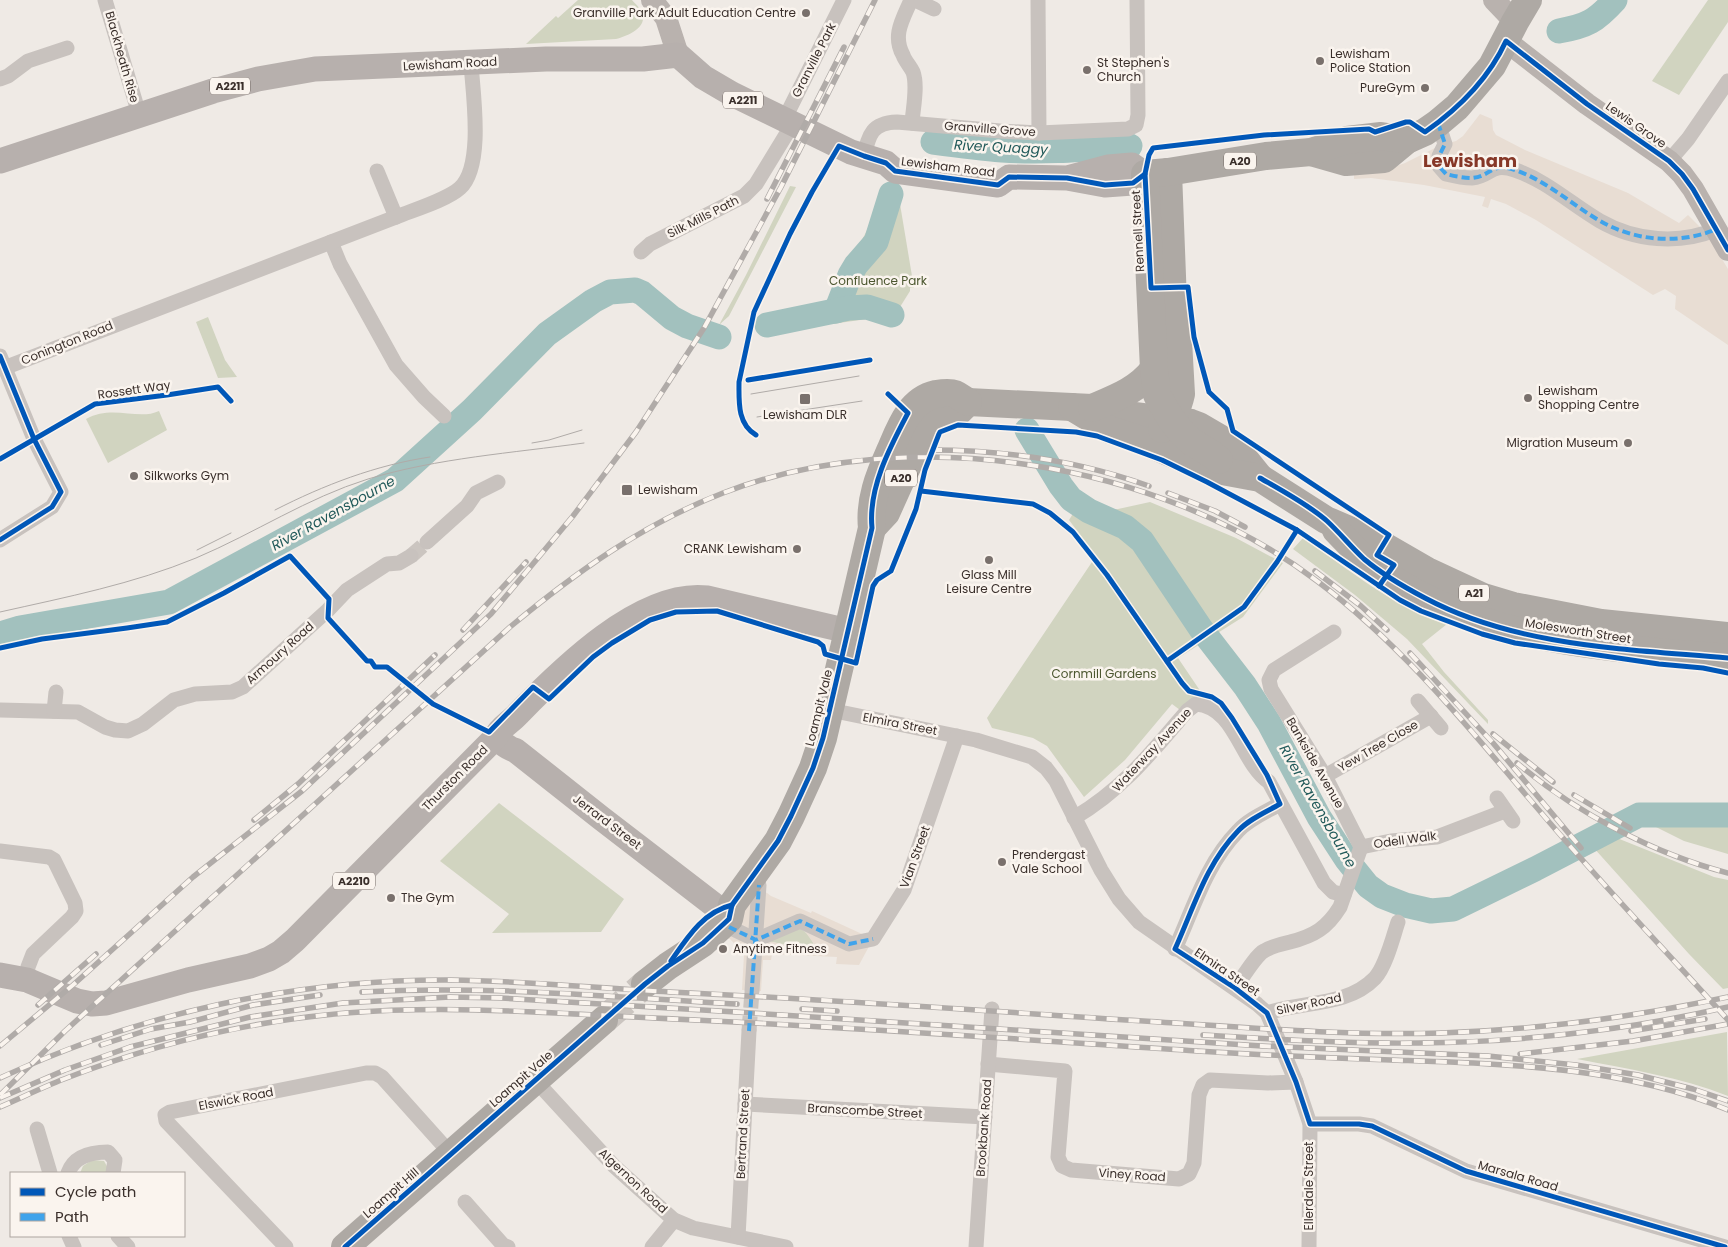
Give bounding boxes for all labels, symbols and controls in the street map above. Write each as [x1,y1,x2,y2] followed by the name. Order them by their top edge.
[573,4,796,21] place label: Granville Park Adult Education Centre
[800,7,812,19] marker: Granville Park Adult Education Centre
[101,9,144,105] street label: Blackheath Rise
[787,19,840,100] street label: Granville Park
[1330,45,1411,76] place label: Lewisham Police Station
[402,53,497,74] street label: Lewisham Road
[1097,54,1170,85] place label: St Stephen's Church
[1314,55,1326,67] marker: Lewisham Police Station
[1081,64,1093,76] marker: St Stephen's Church
[210,78,250,94] road number: A2211
[1360,79,1415,96] place label: PureGym
[1419,82,1431,94] marker: PureGym
[723,92,763,108] road number: A2211
[1603,97,1670,152] street label: Lewis Grove
[944,117,1036,140] street label: Granville Grove
[953,135,1050,160] water label: River Quaggy
[1423,148,1517,173] district label: Lewisham
[900,152,996,181] street label: Lewisham Road
[1224,153,1256,170] road number: A20
[1127,190,1148,272] street label: Rennell Street
[664,191,741,242] street label: Silk Mills Path
[829,272,928,289] park label: Confluence Park
[18,316,115,369] street label: Conington Road
[96,376,172,403] street label: Rossett Way
[1538,382,1639,413] place label: Lewisham Shopping Centre
[798,392,812,406] marker: Lewisham DLR
[1522,392,1534,404] marker: Lewisham Shopping Centre
[763,406,847,423] place label: Lewisham DLR
[1506,434,1618,451] place label: Migration Museum
[1622,437,1634,449] marker: Migration Museum
[144,467,229,484] place label: Silkworks Gym
[885,469,917,486] road number: A20
[128,470,140,482] marker: Silkworks Gym
[267,470,399,555] water label: River Ravensbourne
[638,481,698,498] place label: Lewisham
[620,483,634,497] marker: Lewisham
[684,540,787,557] place label: CRANK Lewisham
[791,543,803,555] marker: CRANK Lewisham
[983,554,995,566] marker: Glass Mill Leisure Centre
[946,566,1032,597] place label: Glass Mill Leisure Centre
[1459,584,1489,602] road number: A21
[1524,614,1632,647] street label: Molesworth Street
[242,618,317,688] street label: Armoury Road
[1052,665,1156,682] park label: Cornmill Gardens
[801,668,836,748] street label: Loampit Vale
[1108,704,1195,795] street label: Waterway Avenue
[861,708,939,739] street label: Elmira Street
[1282,714,1348,811] street label: Bankside Avenue
[1334,716,1421,775] street label: Yew Tree Close
[418,741,491,814] street label: Thurston Road
[1275,741,1362,871] water label: River Ravensbourne
[570,790,645,853] street label: Jerrard Street
[895,823,934,890] street label: Vian Street
[1373,827,1438,852] street label: Odell Walk
[1012,846,1085,877] place label: Prendergast Vale School
[996,856,1008,868] marker: Prendergast Vale School
[333,872,375,889] road number: A2210
[401,889,454,906] place label: The Gym
[385,892,397,904] marker: The Gym
[733,940,827,957] place label: Anytime Fitness
[717,943,729,955] marker: Anytime Fitness
[1191,943,1263,1000] street label: Elmira Street
[1275,988,1343,1019] street label: Silver Road
[485,1046,556,1111] street label: Loampit Vale
[972,1079,995,1177] street label: Brookbank Road
[197,1083,275,1114] street label: Elswick Road
[732,1088,753,1180] street label: Bertrand Street
[807,1099,923,1122] street label: Branscombe Street
[1300,1142,1317,1230] street label: Ellerdale Street
[595,1144,672,1217] street label: Algernon Road
[1476,1156,1560,1195] street label: Marsala Road
[359,1164,422,1222] street label: Loampit Hill
[1098,1164,1166,1185] street label: Viney Road
[10,1172,185,1237] legend
[55,1181,136,1202] text: Cycle path
[55,1206,89,1227] text: Path

